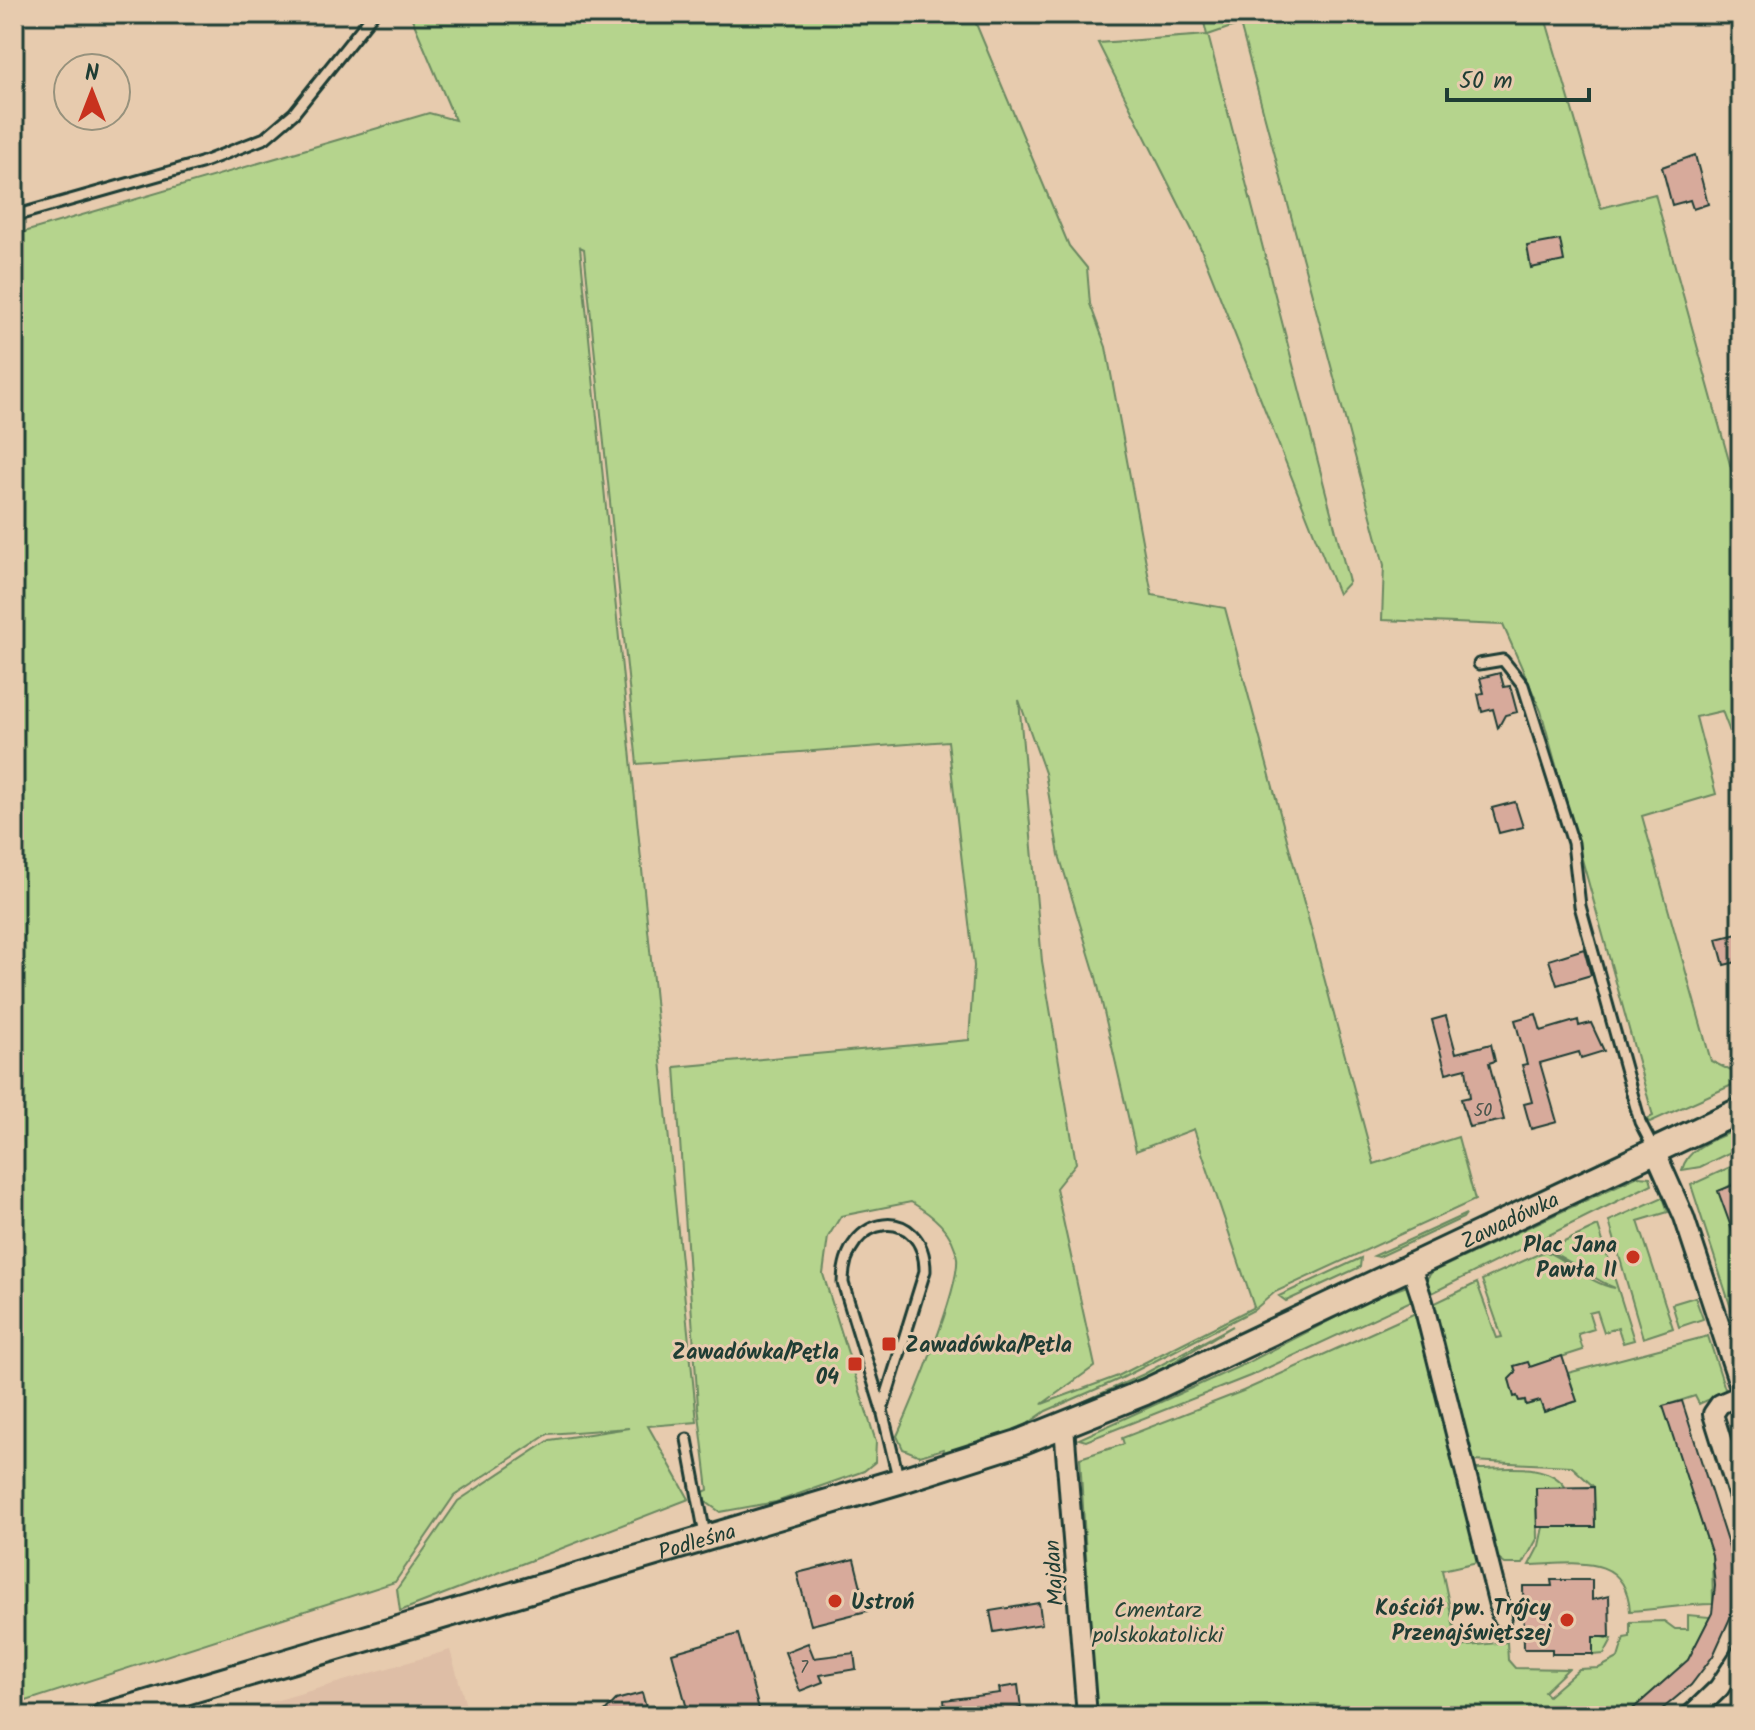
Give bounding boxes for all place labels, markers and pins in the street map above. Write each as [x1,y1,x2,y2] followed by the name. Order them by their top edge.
[1523,1229,1617,1289] place label: Plac Jana Pawła II
[1624,1248,1642,1266] marker: Plac Jana Pawła II
[905,1329,1072,1364] place label: Zawadówka/Pętla
[880,1335,898,1353] marker: Zawadówka/Pętla
[672,1336,839,1396] place label: Zawadówka/Pętla 04
[846,1355,864,1373] marker: Zawadówka/Pętla 04
[851,1586,914,1621] place label: Ustroń
[826,1592,844,1610] marker: Ustroń
[1375,1592,1552,1652] place label: Kościół pw. Trójcy Przenajświętszej
[1558,1611,1576,1629] marker: Kościół pw. Trójcy Przenajświętszej

